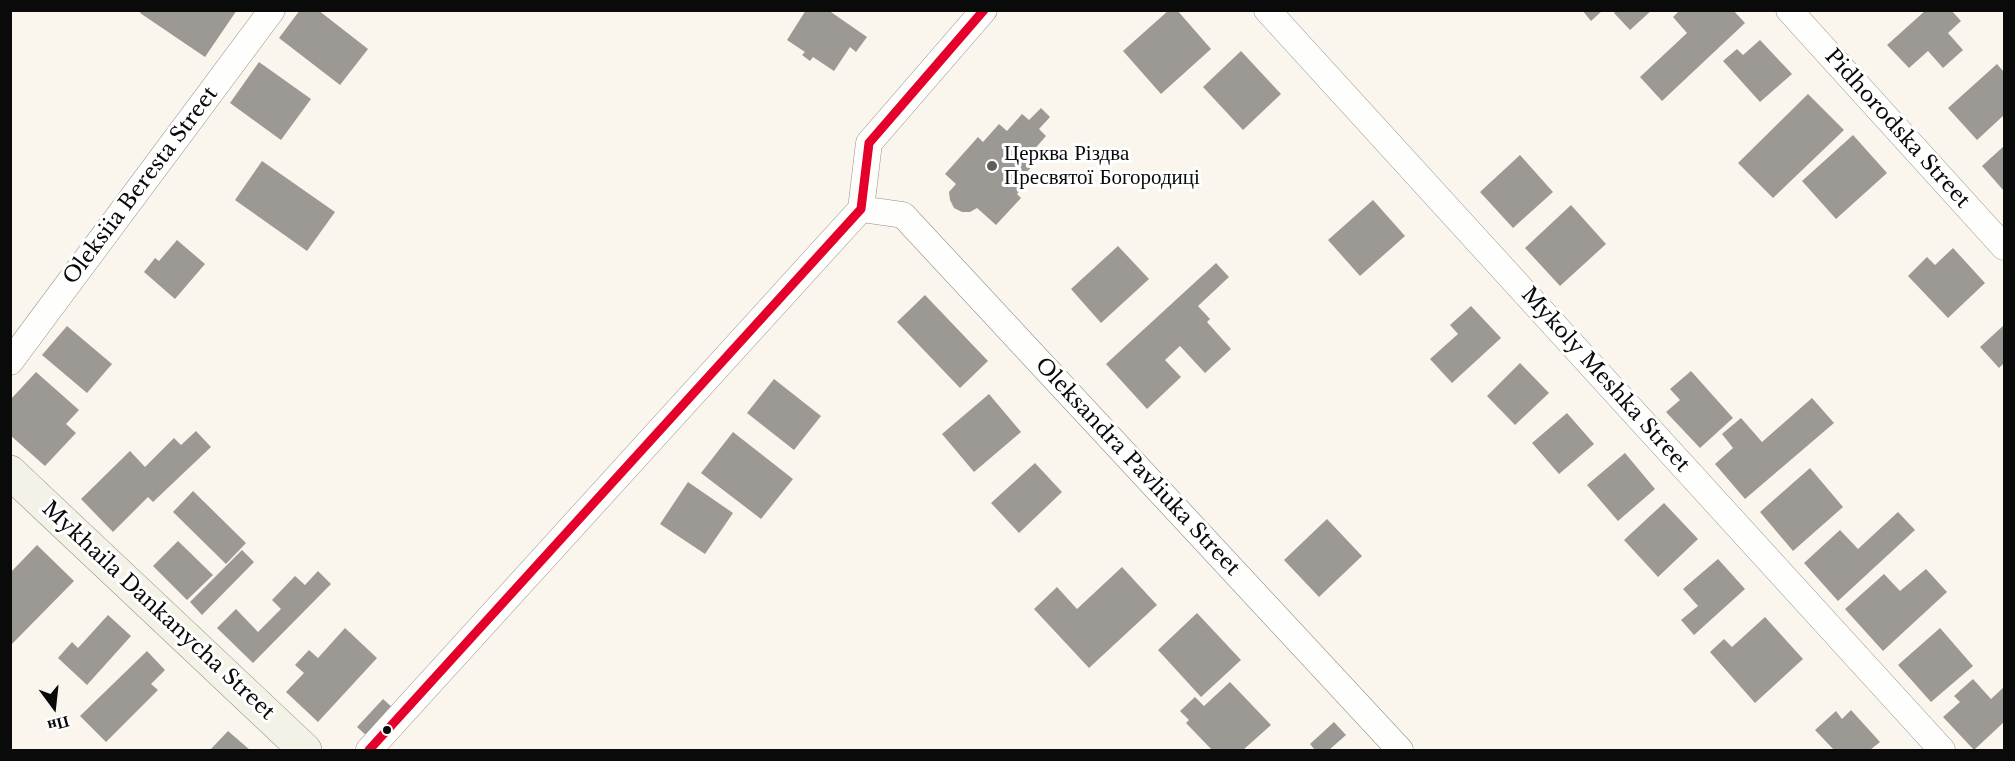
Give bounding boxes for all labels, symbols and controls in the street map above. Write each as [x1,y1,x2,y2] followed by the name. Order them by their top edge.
[1819,44,1975,214] street label: Pidhorodska Street
[58,82,224,290] street label: Oleksiia Beresta Street
[1004,141,1200,191] place label: Церква Різдва Пресвятої Богородиці
[985,159,999,173] marker: Церква Різдва Пресвятої Богородиці
[1515,282,1695,478] street label: Mykoly Meshka Street
[1029,353,1245,581] street label: Oleksandra Pavliuka Street
[36,496,280,726] street label: Mykhaila Dankanycha Street
[24,677,84,737] north arrow
[46,712,72,737] text: Пн
[381,724,393,736] unlabelled marker

